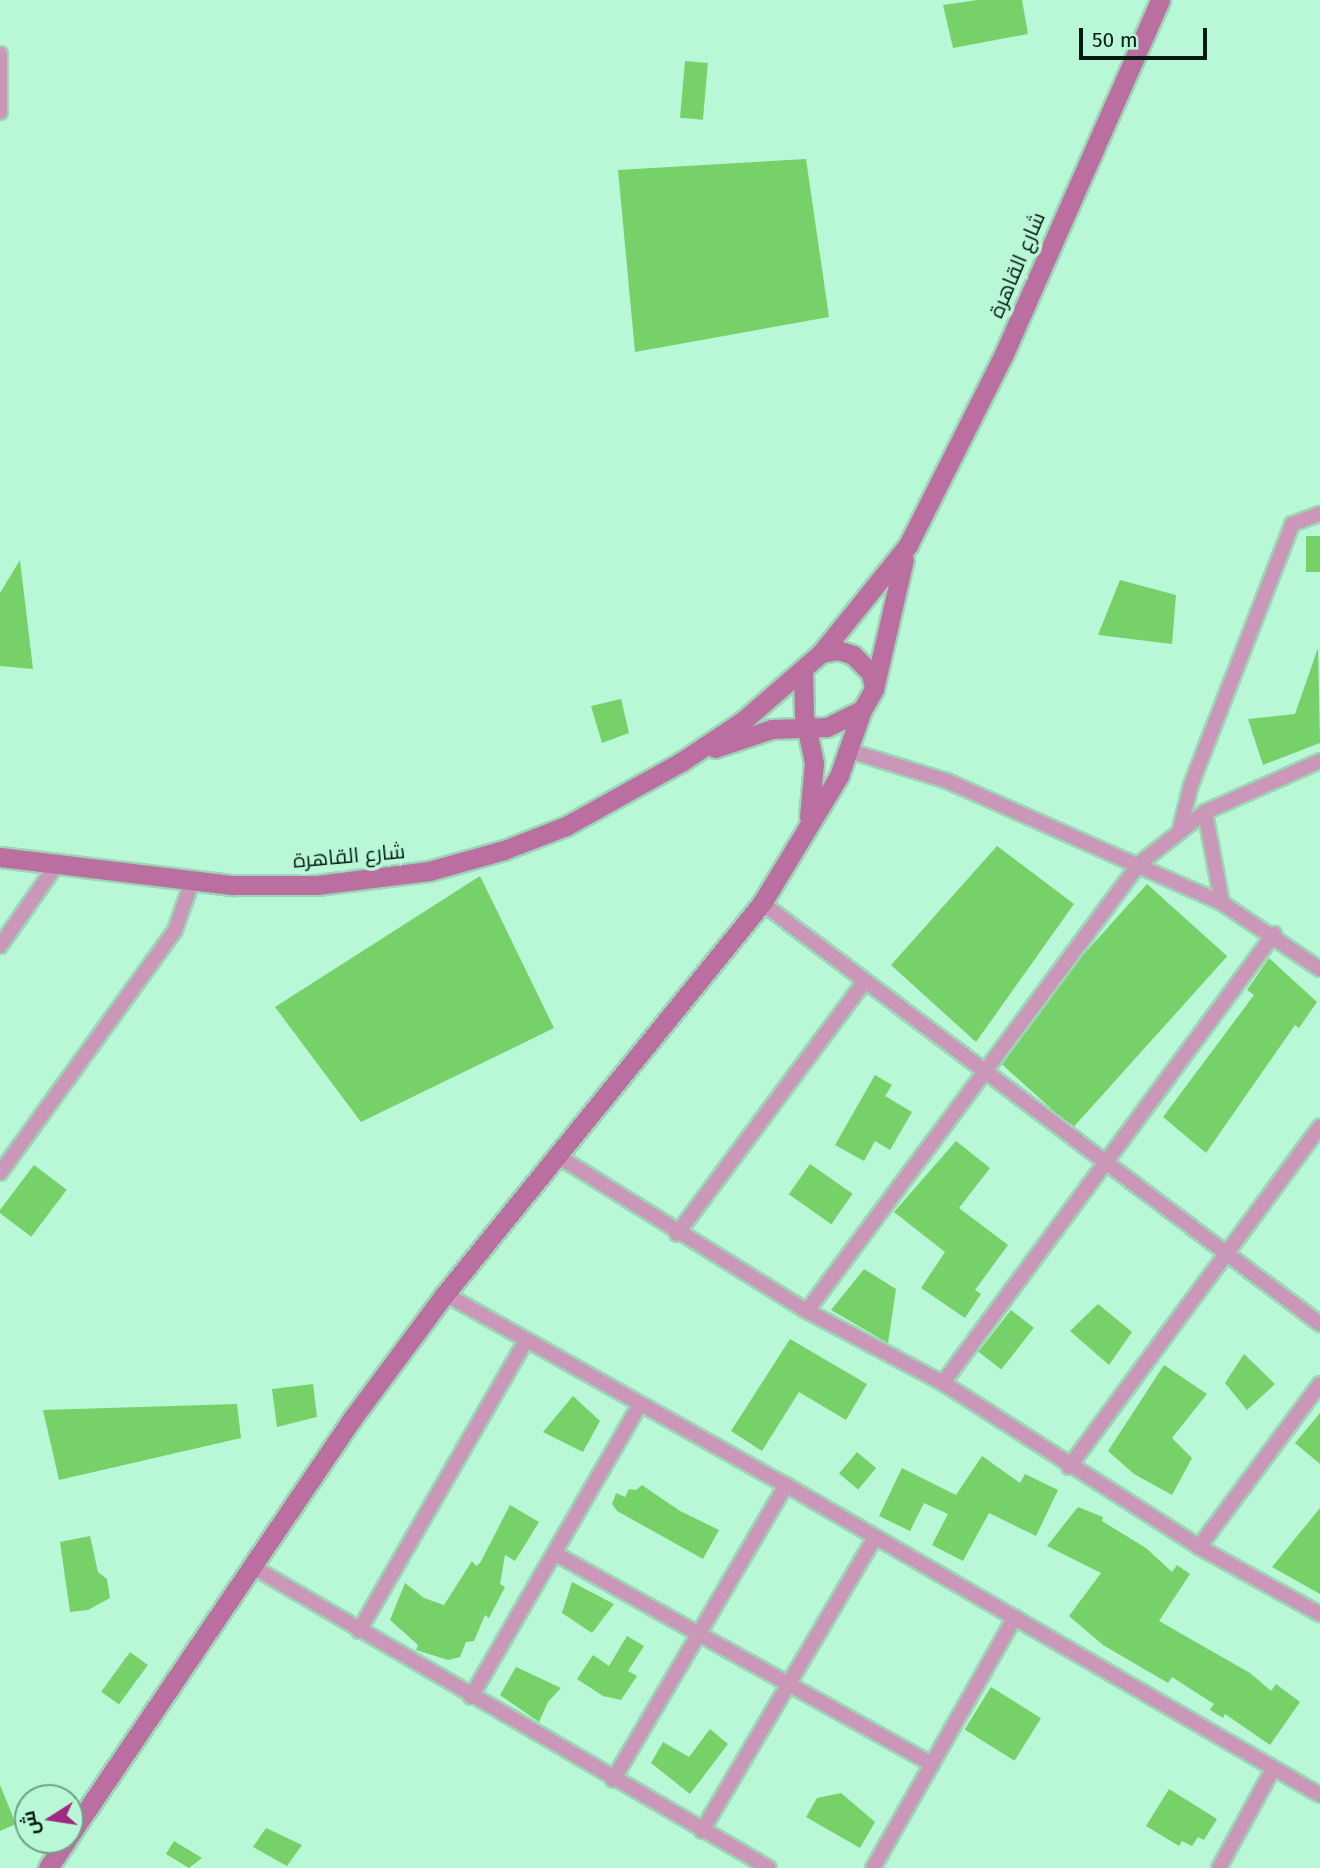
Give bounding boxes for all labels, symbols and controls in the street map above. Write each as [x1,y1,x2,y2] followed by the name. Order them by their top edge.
[1082,14,1210,58] scale bar
[1092,27,1138,53] text: 50 m
[983,208,1051,322] street label: شارع القاهرة
[292,839,406,873] street label: شارع القاهرة
[14,1784,84,1854] north arrow
[16,1809,44,1837] text: ش

